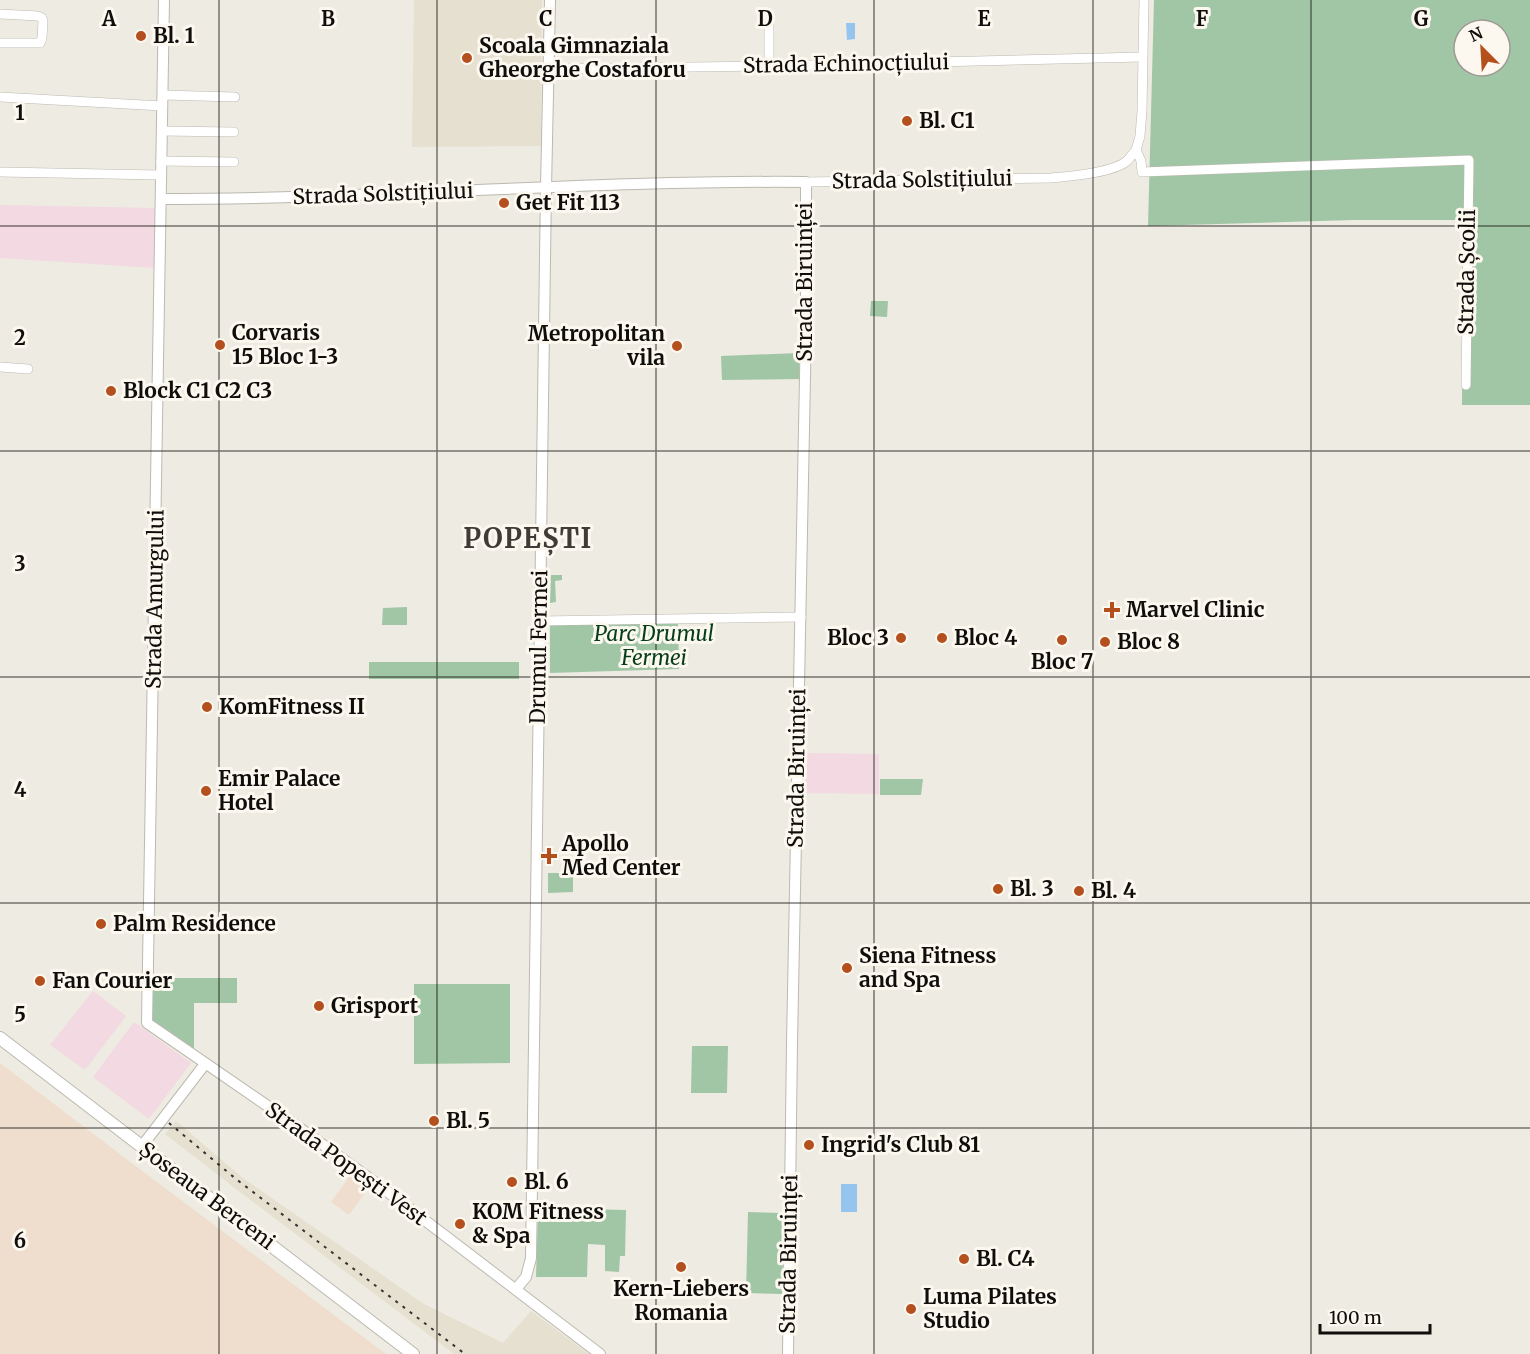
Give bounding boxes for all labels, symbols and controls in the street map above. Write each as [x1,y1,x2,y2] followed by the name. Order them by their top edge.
[101,6,117,31] text: A
[321,6,335,31] text: B
[539,6,553,31] text: C
[757,6,773,31] text: D
[977,6,991,31] text: E
[1196,6,1209,31] text: F
[1414,6,1429,31] text: G
[1452,18,1512,78] north arrow
[153,22,195,49] place label: Bl. 1
[1466,22,1486,46] text: N
[134,29,148,43] marker: Bl. 1
[479,32,686,83] place label: Scoala Gimnaziala Gheorghe Costaforu
[743,48,950,79] street label: Strada Echinocțiului
[460,51,474,65] marker: Scoala Gimnaziala Gheorghe Costaforu
[15,100,25,125] text: 1
[919,107,975,134] place label: Bl. C1
[900,114,914,128] marker: Bl. C1
[831,164,1013,195] street label: Strada Solstițiului
[292,177,474,210] street label: Strada Solstițiului
[516,189,620,216] place label: Get Fit 113
[497,196,511,210] marker: Get Fit 113
[791,202,818,362] street label: Strada Biruinței
[1452,209,1481,335] street label: Strada Școlii
[232,319,338,370] place label: Corvaris 15 Bloc 1-3
[528,320,665,371] place label: Metropolitan vila
[14,325,26,350] text: 2
[213,338,227,352] marker: Corvaris 15 Bloc 1-3
[670,339,684,353] marker: Metropolitan vila
[123,377,272,404] place label: Block C1 C2 C3
[104,384,118,398] marker: Block C1 C2 C3
[139,509,170,689] street label: Strada Amurgului
[463,521,593,556] district label: POPEȘTI
[14,551,26,576] text: 3
[524,569,553,724] street label: Drumul Fermei
[1126,596,1265,623] place label: Marvel Clinic
[1103,601,1121,619] marker: Marvel Clinic
[594,620,714,671] park label: Parc Drumul Fermei
[827,624,889,651] place label: Bloc 3
[954,624,1017,651] place label: Bloc 4
[1117,628,1180,655] place label: Bloc 8
[894,631,908,645] marker: Bloc 3
[935,631,949,645] marker: Bloc 4
[1055,633,1069,647] marker: Bloc 7
[1098,635,1112,649] marker: Bloc 8
[1031,648,1093,675] place label: Bloc 7
[782,688,811,848] street label: Strada Biruinței
[219,693,365,720] place label: KomFitness II
[200,700,214,714] marker: KomFitness II
[218,765,341,816] place label: Emir Palace Hotel
[14,777,27,802] text: 4
[199,784,213,798] marker: Emir Palace Hotel
[561,830,681,881] place label: Apollo Med Center
[540,847,558,865] marker: Apollo Med Center
[1010,875,1054,902] place label: Bl. 3
[1091,877,1136,904] place label: Bl. 4
[991,882,1005,896] marker: Bl. 3
[1072,884,1086,898] marker: Bl. 4
[113,910,276,937] place label: Palm Residence
[94,917,108,931] marker: Palm Residence
[859,942,996,993] place label: Siena Fitness and Spa
[840,961,854,975] marker: Siena Fitness and Spa
[52,967,173,994] place label: Fan Courier
[33,974,47,988] marker: Fan Courier
[331,992,419,1019] place label: Grisport
[312,999,326,1013] marker: Grisport
[14,1002,26,1027] text: 5
[260,1096,432,1231] street label: Strada Popești Vest
[446,1107,490,1134] place label: Bl. 5
[427,1114,441,1128] marker: Bl. 5
[821,1131,980,1158] place label: Ingrid's Club 81
[134,1136,281,1256] street label: Șoseaua Berceni
[802,1138,816,1152] marker: Ingrid's Club 81
[524,1168,569,1195] place label: Bl. 6
[774,1174,803,1334] street label: Strada Biruinței
[505,1175,519,1189] marker: Bl. 6
[472,1198,604,1249] place label: KOM Fitness & Spa
[453,1217,467,1231] marker: KOM Fitness & Spa
[14,1228,26,1253] text: 6
[976,1245,1035,1272] place label: Bl. C4
[957,1252,971,1266] marker: Bl. C4
[674,1260,688,1274] marker: Kern-Liebers Romania
[613,1275,749,1326] place label: Kern-Liebers Romania
[923,1283,1057,1334] place label: Luma Pilates Studio
[1320,1297,1430,1335] scale bar
[904,1302,918,1316] marker: Luma Pilates Studio
[1329,1306,1382,1329] text: 100 m

